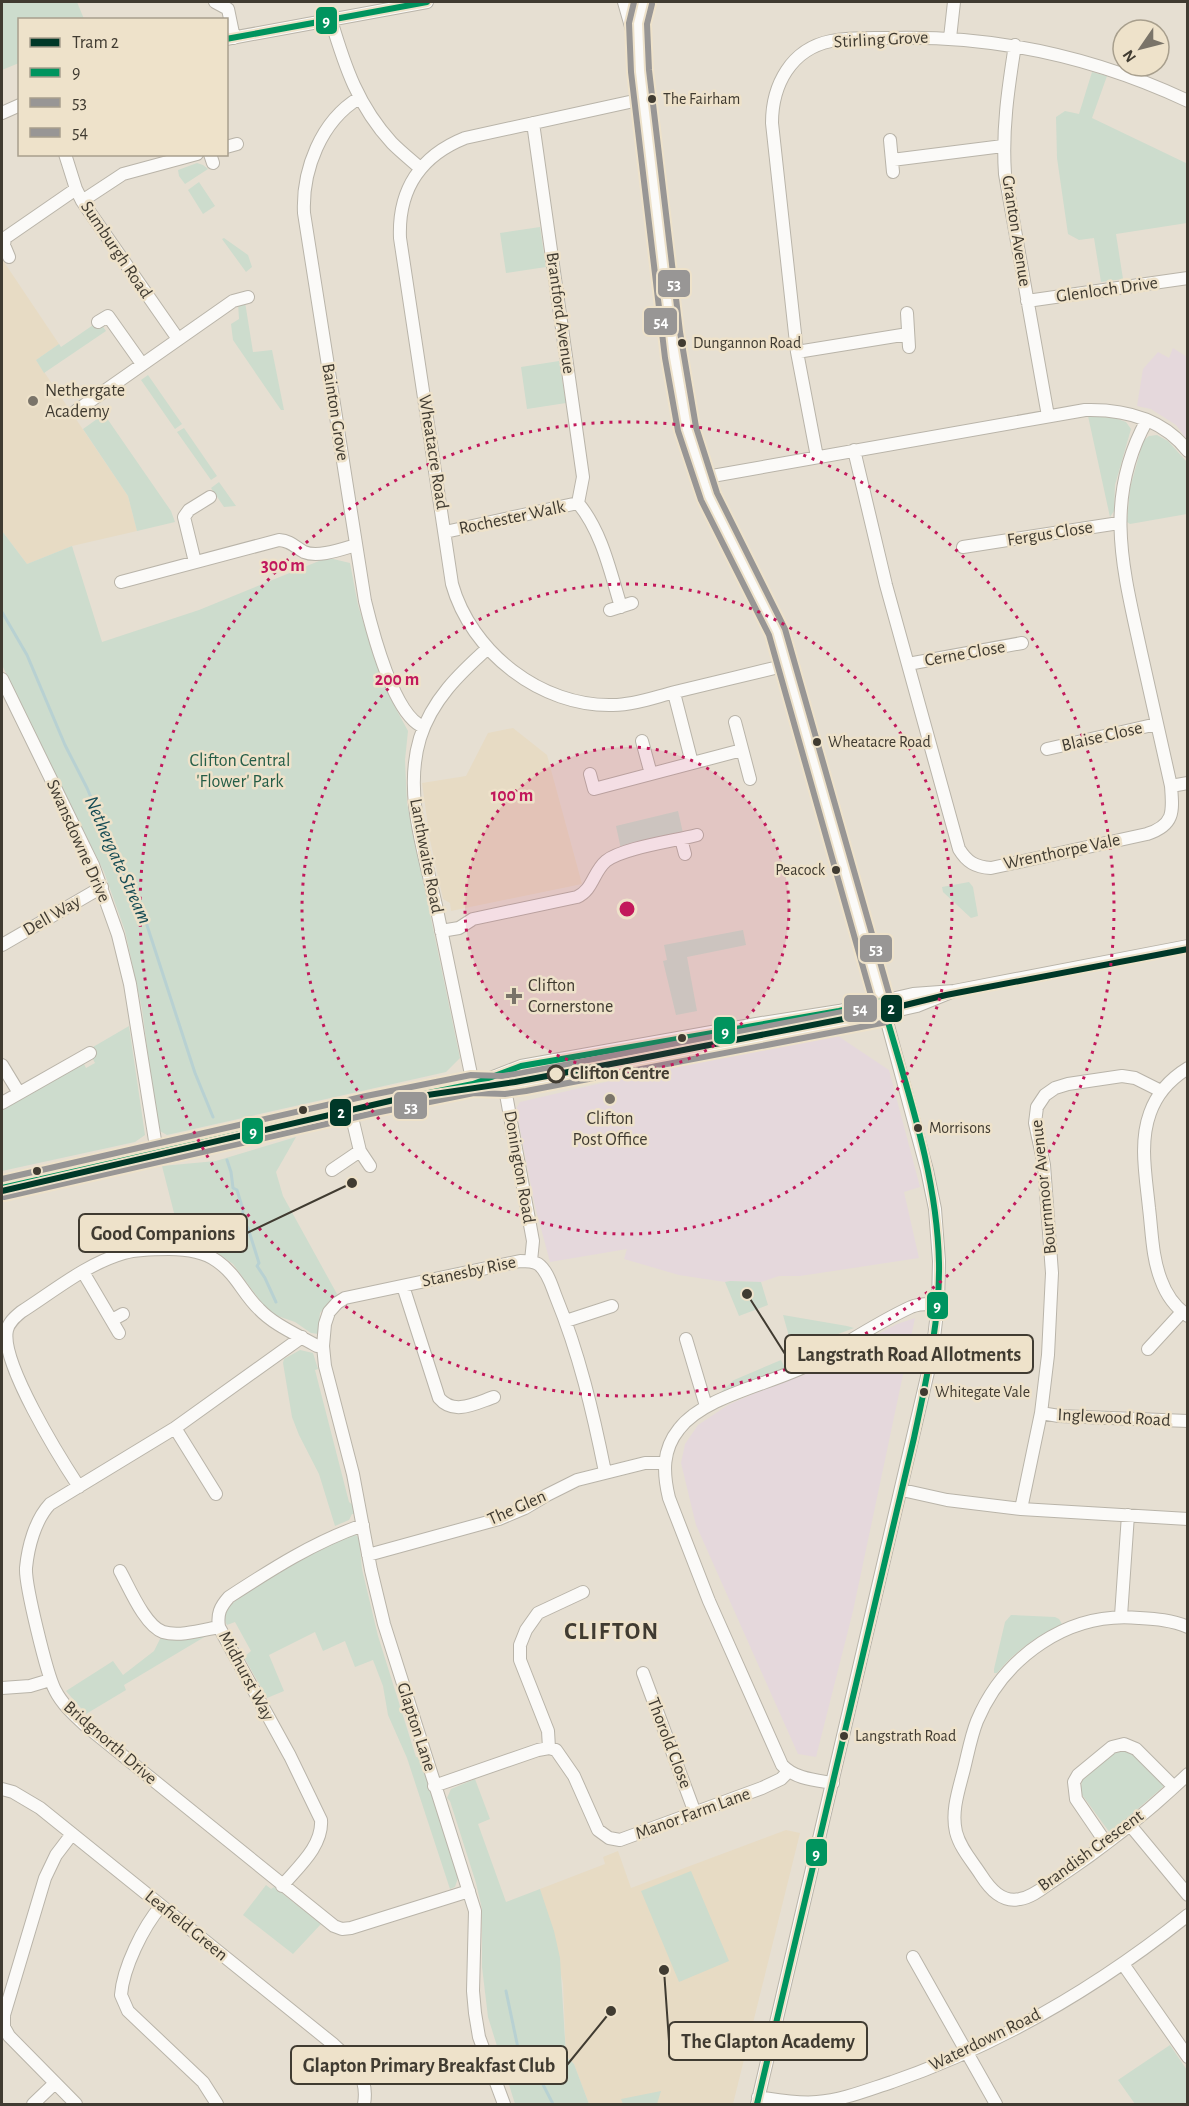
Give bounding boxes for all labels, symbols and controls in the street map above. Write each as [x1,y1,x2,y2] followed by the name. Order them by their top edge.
[315,6,338,35] line badge: 9
[322,13,330,29] text: 9
[18,18,228,156] legend
[1111,18,1171,78] north arrow
[833,29,929,51] street label: Stirling Grove
[72,34,119,52] text: Tram 2
[1120,47,1139,65] text: N
[72,64,80,82] text: 9
[663,91,740,107] place label: The Fairham
[646,93,658,105] marker: The Fairham
[72,94,87,112] text: 53
[72,124,89,142] text: 54
[998,174,1034,288] street label: Granton Avenue
[77,198,155,302] street label: Sumburgh Road
[543,251,577,375] street label: Brantford Avenue
[657,269,691,298] line badge: 53
[1055,274,1159,306] street label: Glenloch Drive
[667,276,681,292] text: 53
[643,307,678,336] line badge: 54
[654,314,668,330] text: 54
[693,335,801,351] place label: Dungannon Road
[676,337,688,349] marker: Dungannon Road
[318,362,352,462] street label: Bainton Grove
[45,382,125,421] place label: Nethergate Academy
[26,394,40,408] marker: Nethergate Academy
[415,394,451,510] street label: Wheatacre Road
[457,498,567,538] street label: Rochester Walk
[1006,518,1094,550] street label: Fergus Close
[261,557,305,575] text: 300 m
[923,638,1007,670] street label: Cerne Close
[375,671,419,689] text: 200 m
[1060,719,1144,755] street label: Blaise Close
[828,734,931,750] place label: Wheatacre Road
[811,736,823,748] marker: Wheatacre Road
[190,752,290,791] park label: Clifton Central 'Flower' Park
[43,777,113,905] street label: Swansdowne Drive
[491,787,533,805] text: 100 m
[81,793,155,927] water label: Nethergate Stream
[406,797,446,915] street label: Lanthwaite Road
[1002,831,1122,873] street label: Wrenthorpe Vale
[775,862,826,878] place label: Peacock
[830,864,842,876] marker: Peacock
[20,892,84,939] street label: Dell Way
[617,899,637,919] centre of rings
[859,934,893,963] line badge: 53
[869,941,883,957] text: 53
[528,977,613,1016] place label: Clifton Cornerstone
[505,987,523,1005] marker: Clifton Cornerstone
[843,994,878,1023] line badge: 54
[880,994,903,1023] line badge: 2
[853,1001,867,1017] text: 54
[887,1001,895,1017] text: 2
[713,1016,736,1045] line badge: 9
[721,1024,729,1040] text: 9
[676,1032,688,1044] unlabelled marker
[547,1065,565,1083] marker: Clifton Centre
[570,1065,670,1083] place label: Clifton Centre
[393,1091,428,1120] line badge: 53
[603,1092,617,1106] marker: Clifton Post Office
[329,1098,352,1127] line badge: 2
[404,1099,418,1115] text: 53
[297,1104,309,1116] unlabelled marker
[337,1105,345,1121] text: 2
[500,1109,538,1225] street label: Donington Road
[573,1110,647,1149] place label: Clifton Post Office
[241,1117,264,1145] line badge: 9
[1028,1119,1060,1255] street label: Bournmoor Avenue
[929,1120,991,1136] place label: Morrisons
[912,1122,924,1134] marker: Morrisons
[249,1124,257,1140] text: 9
[31,1165,43,1177] unlabelled marker
[79,1214,247,1252] callout: Good Companions
[91,1224,236,1244] text: Good Companions
[420,1253,518,1291] street label: Stanesby Rise
[926,1291,949,1320] line badge: 9
[933,1298,941,1314] text: 9
[785,1335,1033,1373] callout: Langstrath Road Allotments
[797,1345,1021,1365] text: Langstrath Road Allotments
[935,1384,1030,1400] place label: Whitegate Vale
[918,1386,930,1398] marker: Whitegate Vale
[1057,1406,1171,1430] street label: Inglewood Road
[485,1487,549,1529] street label: The Glen
[564,1620,660,1644] district label: CLIFTON
[215,1628,277,1724] street label: Midhurst Way
[393,1680,439,1774] street label: Glapton Lane
[643,1695,695,1791] street label: Thorold Close
[60,1698,160,1788] street label: Bridgnorth Drive
[855,1728,956,1744] place label: Langstrath Road
[838,1730,850,1742] marker: Langstrath Road
[633,1785,753,1843] street label: Manor Farm Lane
[1035,1807,1147,1895] street label: Brandish Crescent
[805,1838,828,1867] line badge: 9
[812,1846,820,1862] text: 9
[141,1887,231,1965] street label: Leafield Green
[927,2005,1043,2075] street label: Waterdown Road
[669,2022,867,2060] callout: The Glapton Academy
[681,2032,855,2052] text: The Glapton Academy
[291,2046,567,2084] callout: Glapton Primary Breakfast Club
[303,2056,555,2076] text: Glapton Primary Breakfast Club

